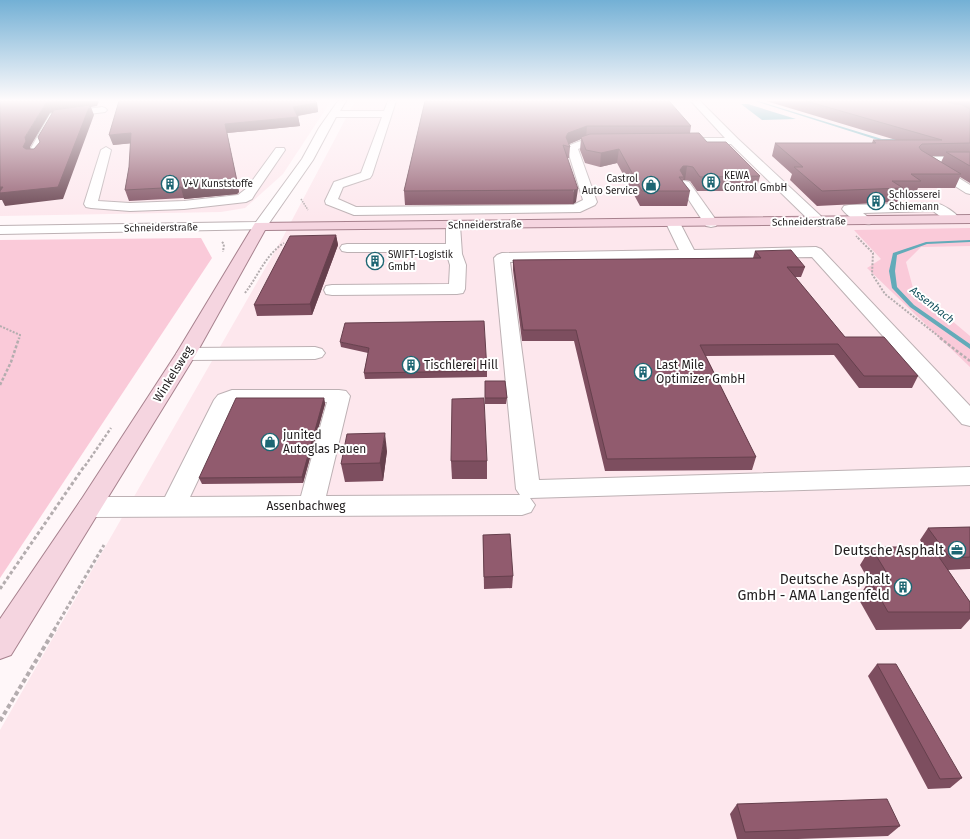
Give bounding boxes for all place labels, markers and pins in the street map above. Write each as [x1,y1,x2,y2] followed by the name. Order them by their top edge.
[724,170,787,194] place label: KEWA Control GmbH
[701,172,721,192] building icon: KEWA Control GmbH
[582,173,638,197] place label: Castrol Auto Service
[160,174,180,194] building icon: V+V Kunststoffe
[641,175,661,195] shop icon: Castrol Auto Service
[183,178,253,190] place label: V+V Kunststoffe
[889,189,941,213] place label: Schlosserei Schiemann
[866,191,886,211] building icon: Schlosserei Schiemann
[388,249,454,273] place label: SWIFT-Logistik GmbH
[365,251,385,271] building icon: SWIFT-Logistik GmbH
[401,355,421,375] building icon: Tischlerei Hill
[424,358,498,372] place label: Tischlerei Hill
[656,358,745,386] place label: Last Mile Optimizer GmbH
[633,362,653,382] building icon: Last Mile Optimizer GmbH
[282,428,366,456] place label: junited Autoglas Pauen
[260,432,280,452] shop icon: junited Autoglas Pauen
[947,540,967,560] office icon: Deutsche Asphalt
[834,542,945,559] place label: Deutsche Asphalt
[737,571,891,604] place label: Deutsche Asphalt GmbH - AMA Langenfeld
[893,577,913,597] building icon: Deutsche Asphalt GmbH - AMA Langenfeld

